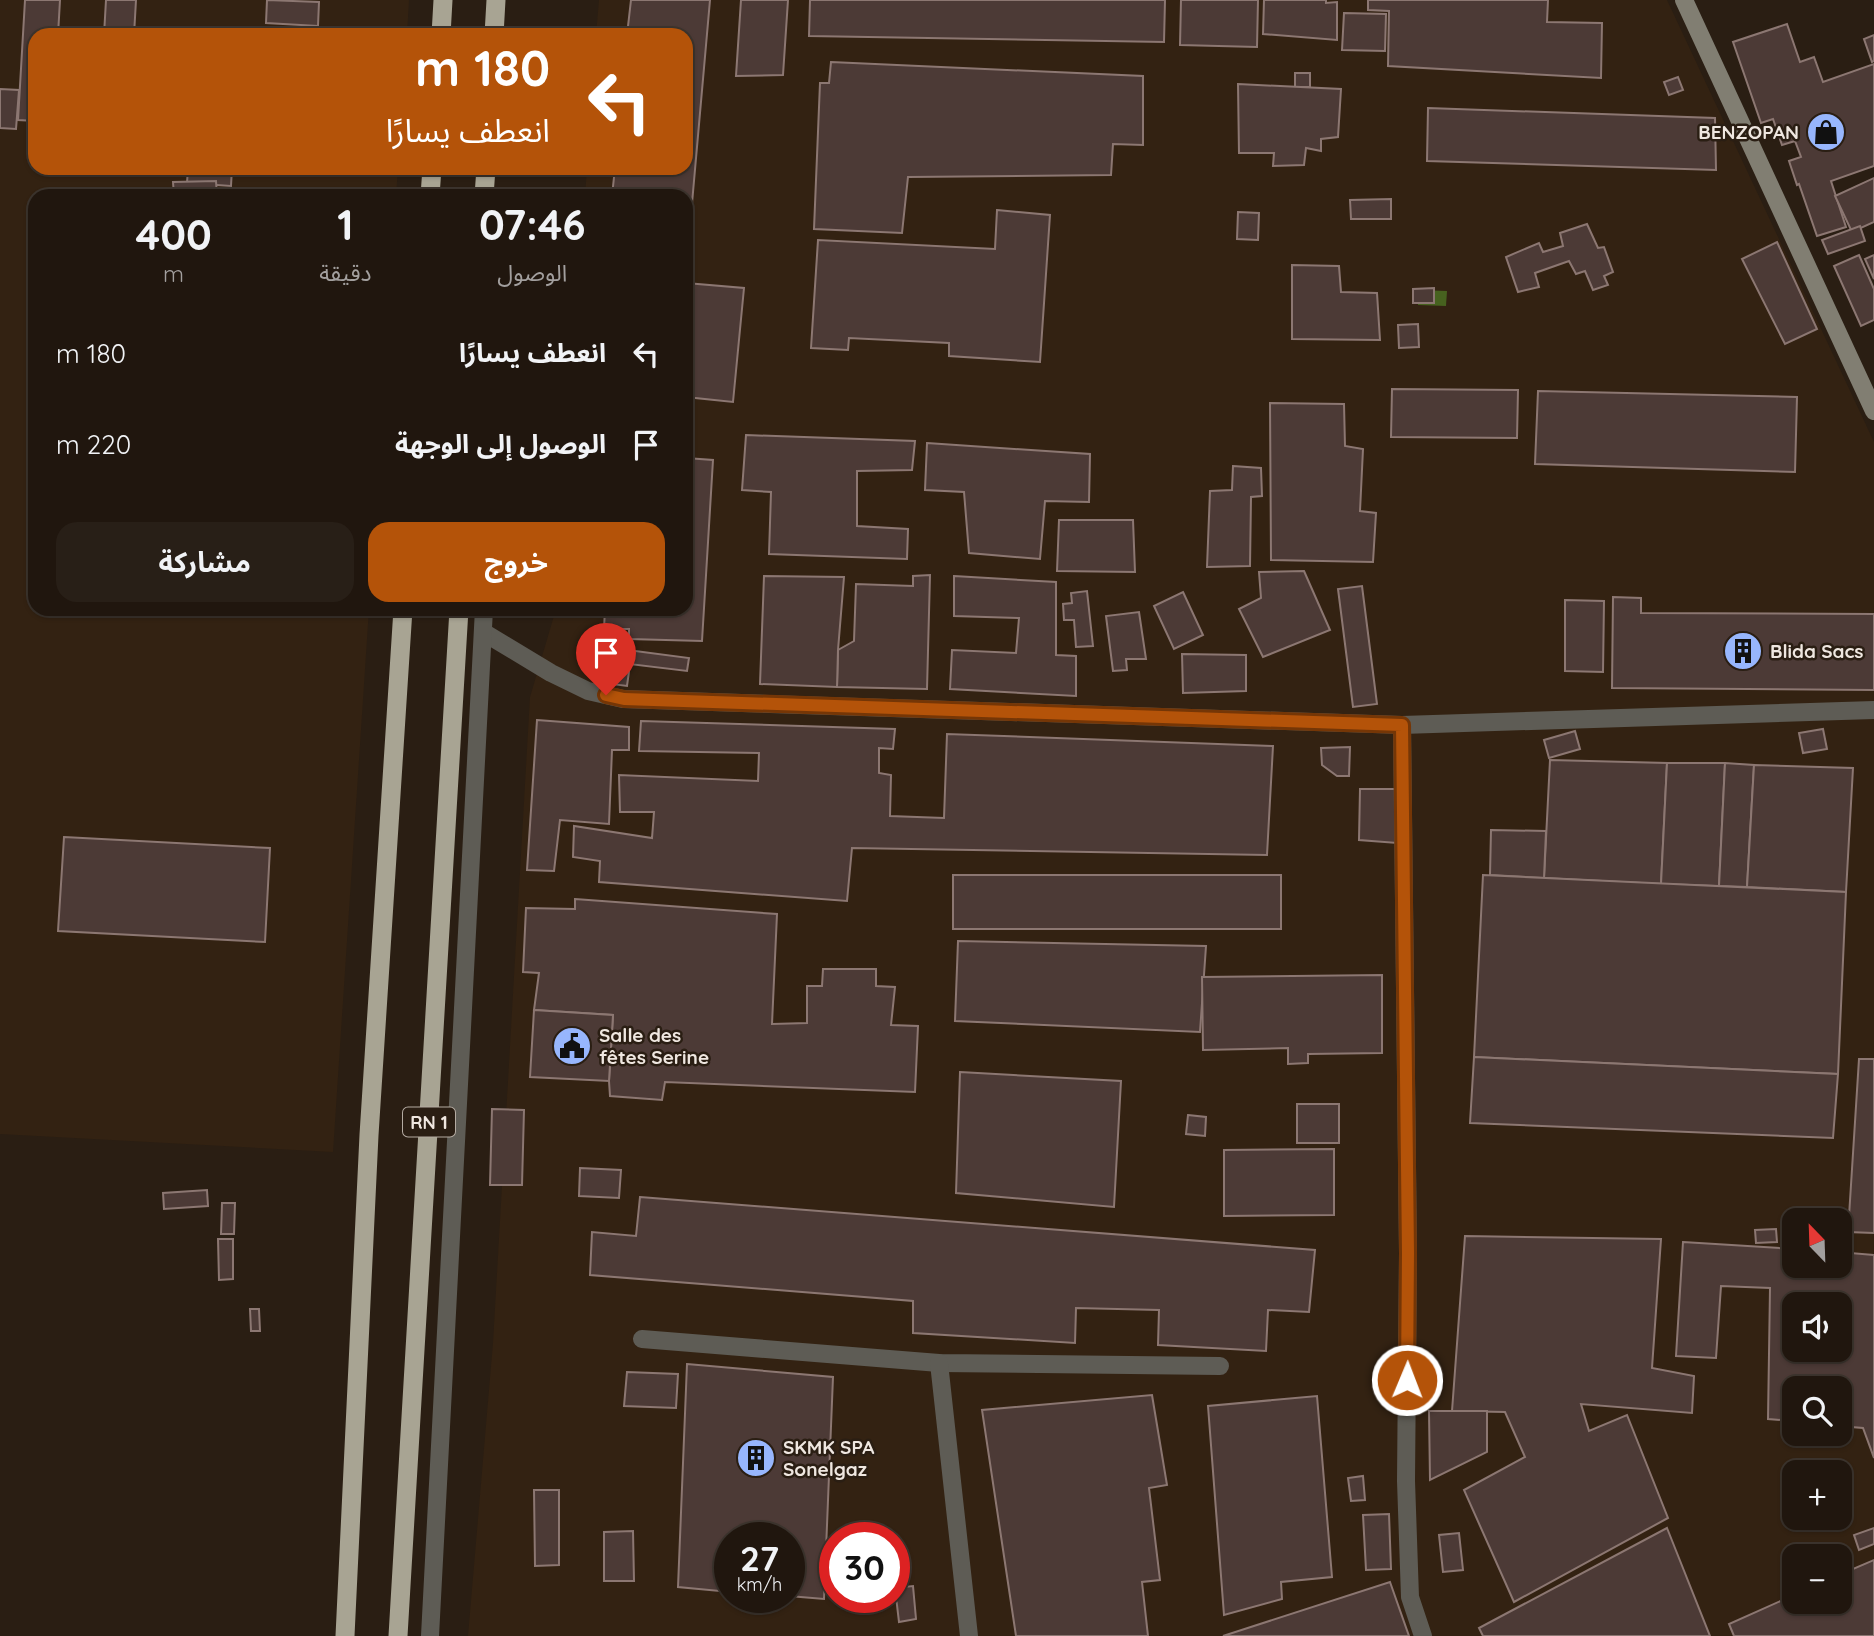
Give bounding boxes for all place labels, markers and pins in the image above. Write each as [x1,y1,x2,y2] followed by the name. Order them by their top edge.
[1805,111,1847,153] shop icon: BENZOPAN
[1698,120,1799,144] place label: BENZOPAN
[576,623,636,695] pin
[1722,630,1764,672] building icon: Blida Sacs
[1770,639,1864,663] place label: Blida Sacs
[599,1023,709,1069] place label: Salle des fêtes Serine
[551,1025,593,1067] public building icon: Salle des fêtes Serine
[783,1435,874,1481] place label: SKMK SPA Sonelgaz
[735,1437,777,1479] building icon: SKMK SPA Sonelgaz

